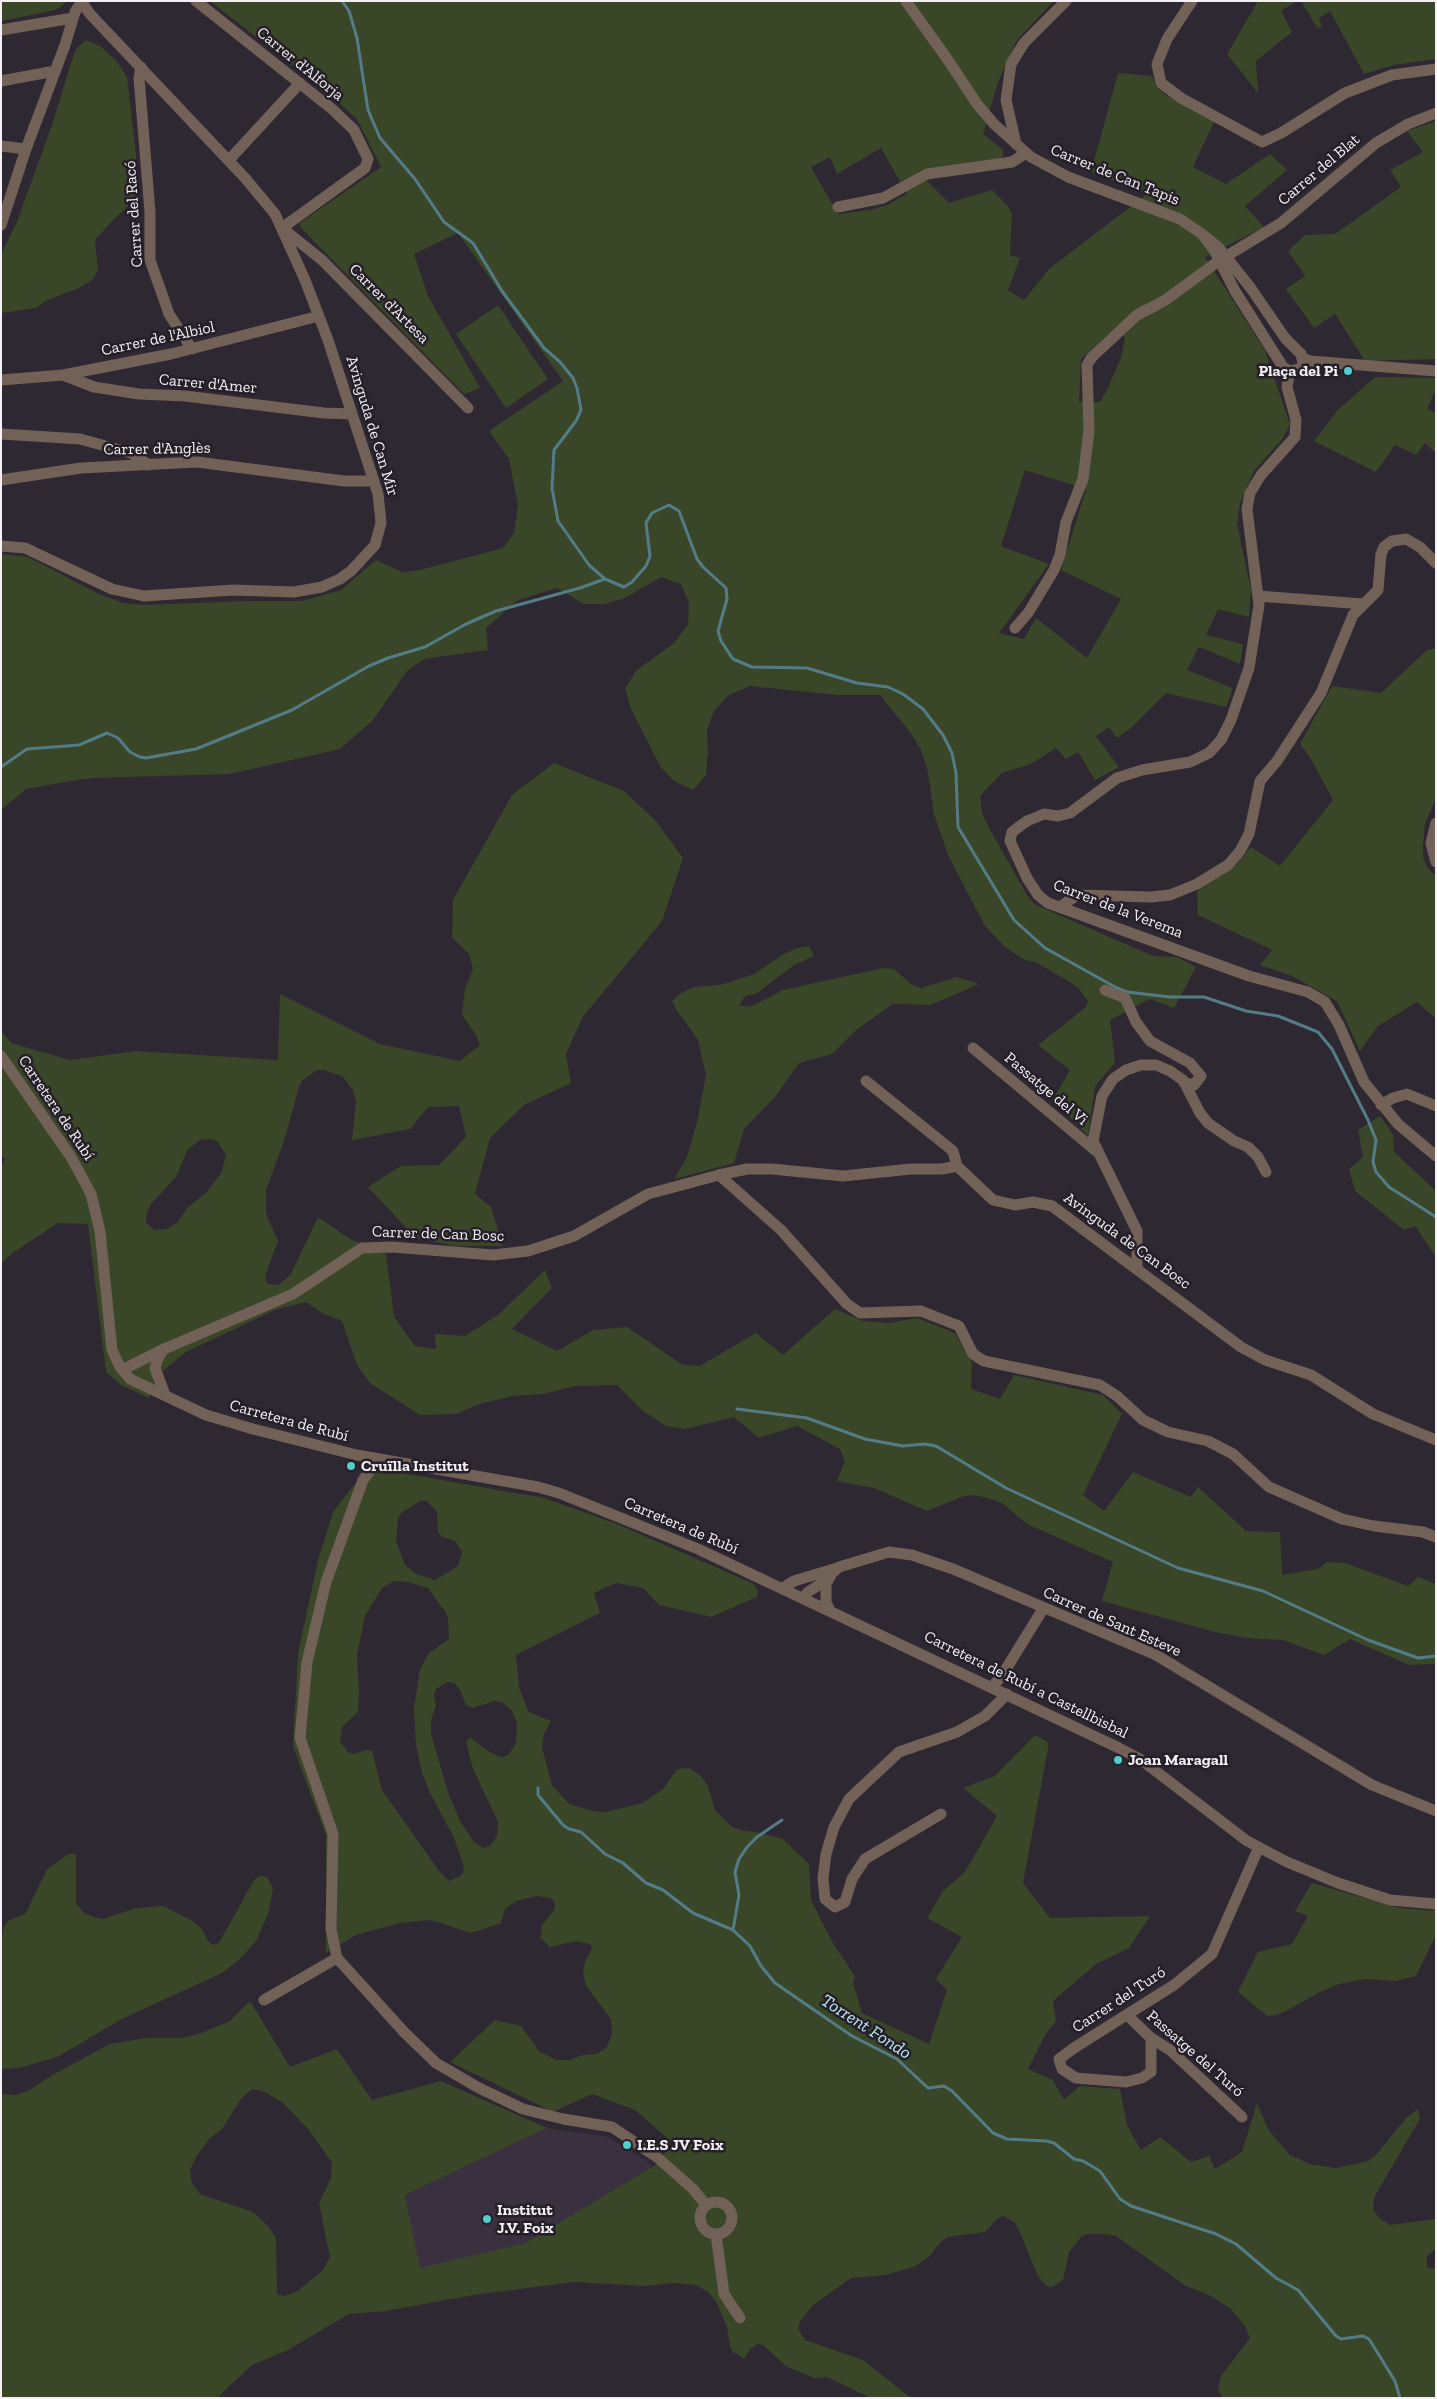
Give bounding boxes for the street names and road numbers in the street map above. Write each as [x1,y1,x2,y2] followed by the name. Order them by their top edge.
[253,23,347,105] street label: Carrer d'Alforja
[1274,130,1364,210] street label: Carrer del Blat
[1048,140,1182,210] street label: Carrer de Can Tapis
[121,160,147,268] street label: Carrer del Racó
[345,260,433,348] street label: Carrer d'Artesa
[99,318,217,360] street label: Carrer de l'Albiol
[342,354,402,498] street label: Avinguda de Can Mir
[158,370,258,398] street label: Carrer d'Amer
[103,438,211,460] street label: Carrer d'Anglès
[1050,875,1186,943] street label: Carrer de la Verema
[1000,1048,1092,1130] street label: Passatge del Vi
[14,1052,98,1164] street label: Carretera de Rubí
[1060,1188,1194,1294] street label: Avinguda de Can Bosc
[371,1222,505,1246] street label: Carrer de Can Bosc
[227,1396,351,1446] street label: Carretera de Rubí
[621,1493,741,1559] street label: Carretera de Rubí
[1040,1583,1184,1661] street label: Carrer de Sant Esteve
[921,1627,1131,1743] street label: Carretera de Rubí a Castellbisbal
[1069,1963,1169,2037] street label: Carrer del Turó
[1143,2007,1247,2101] street label: Passatge del Turó

